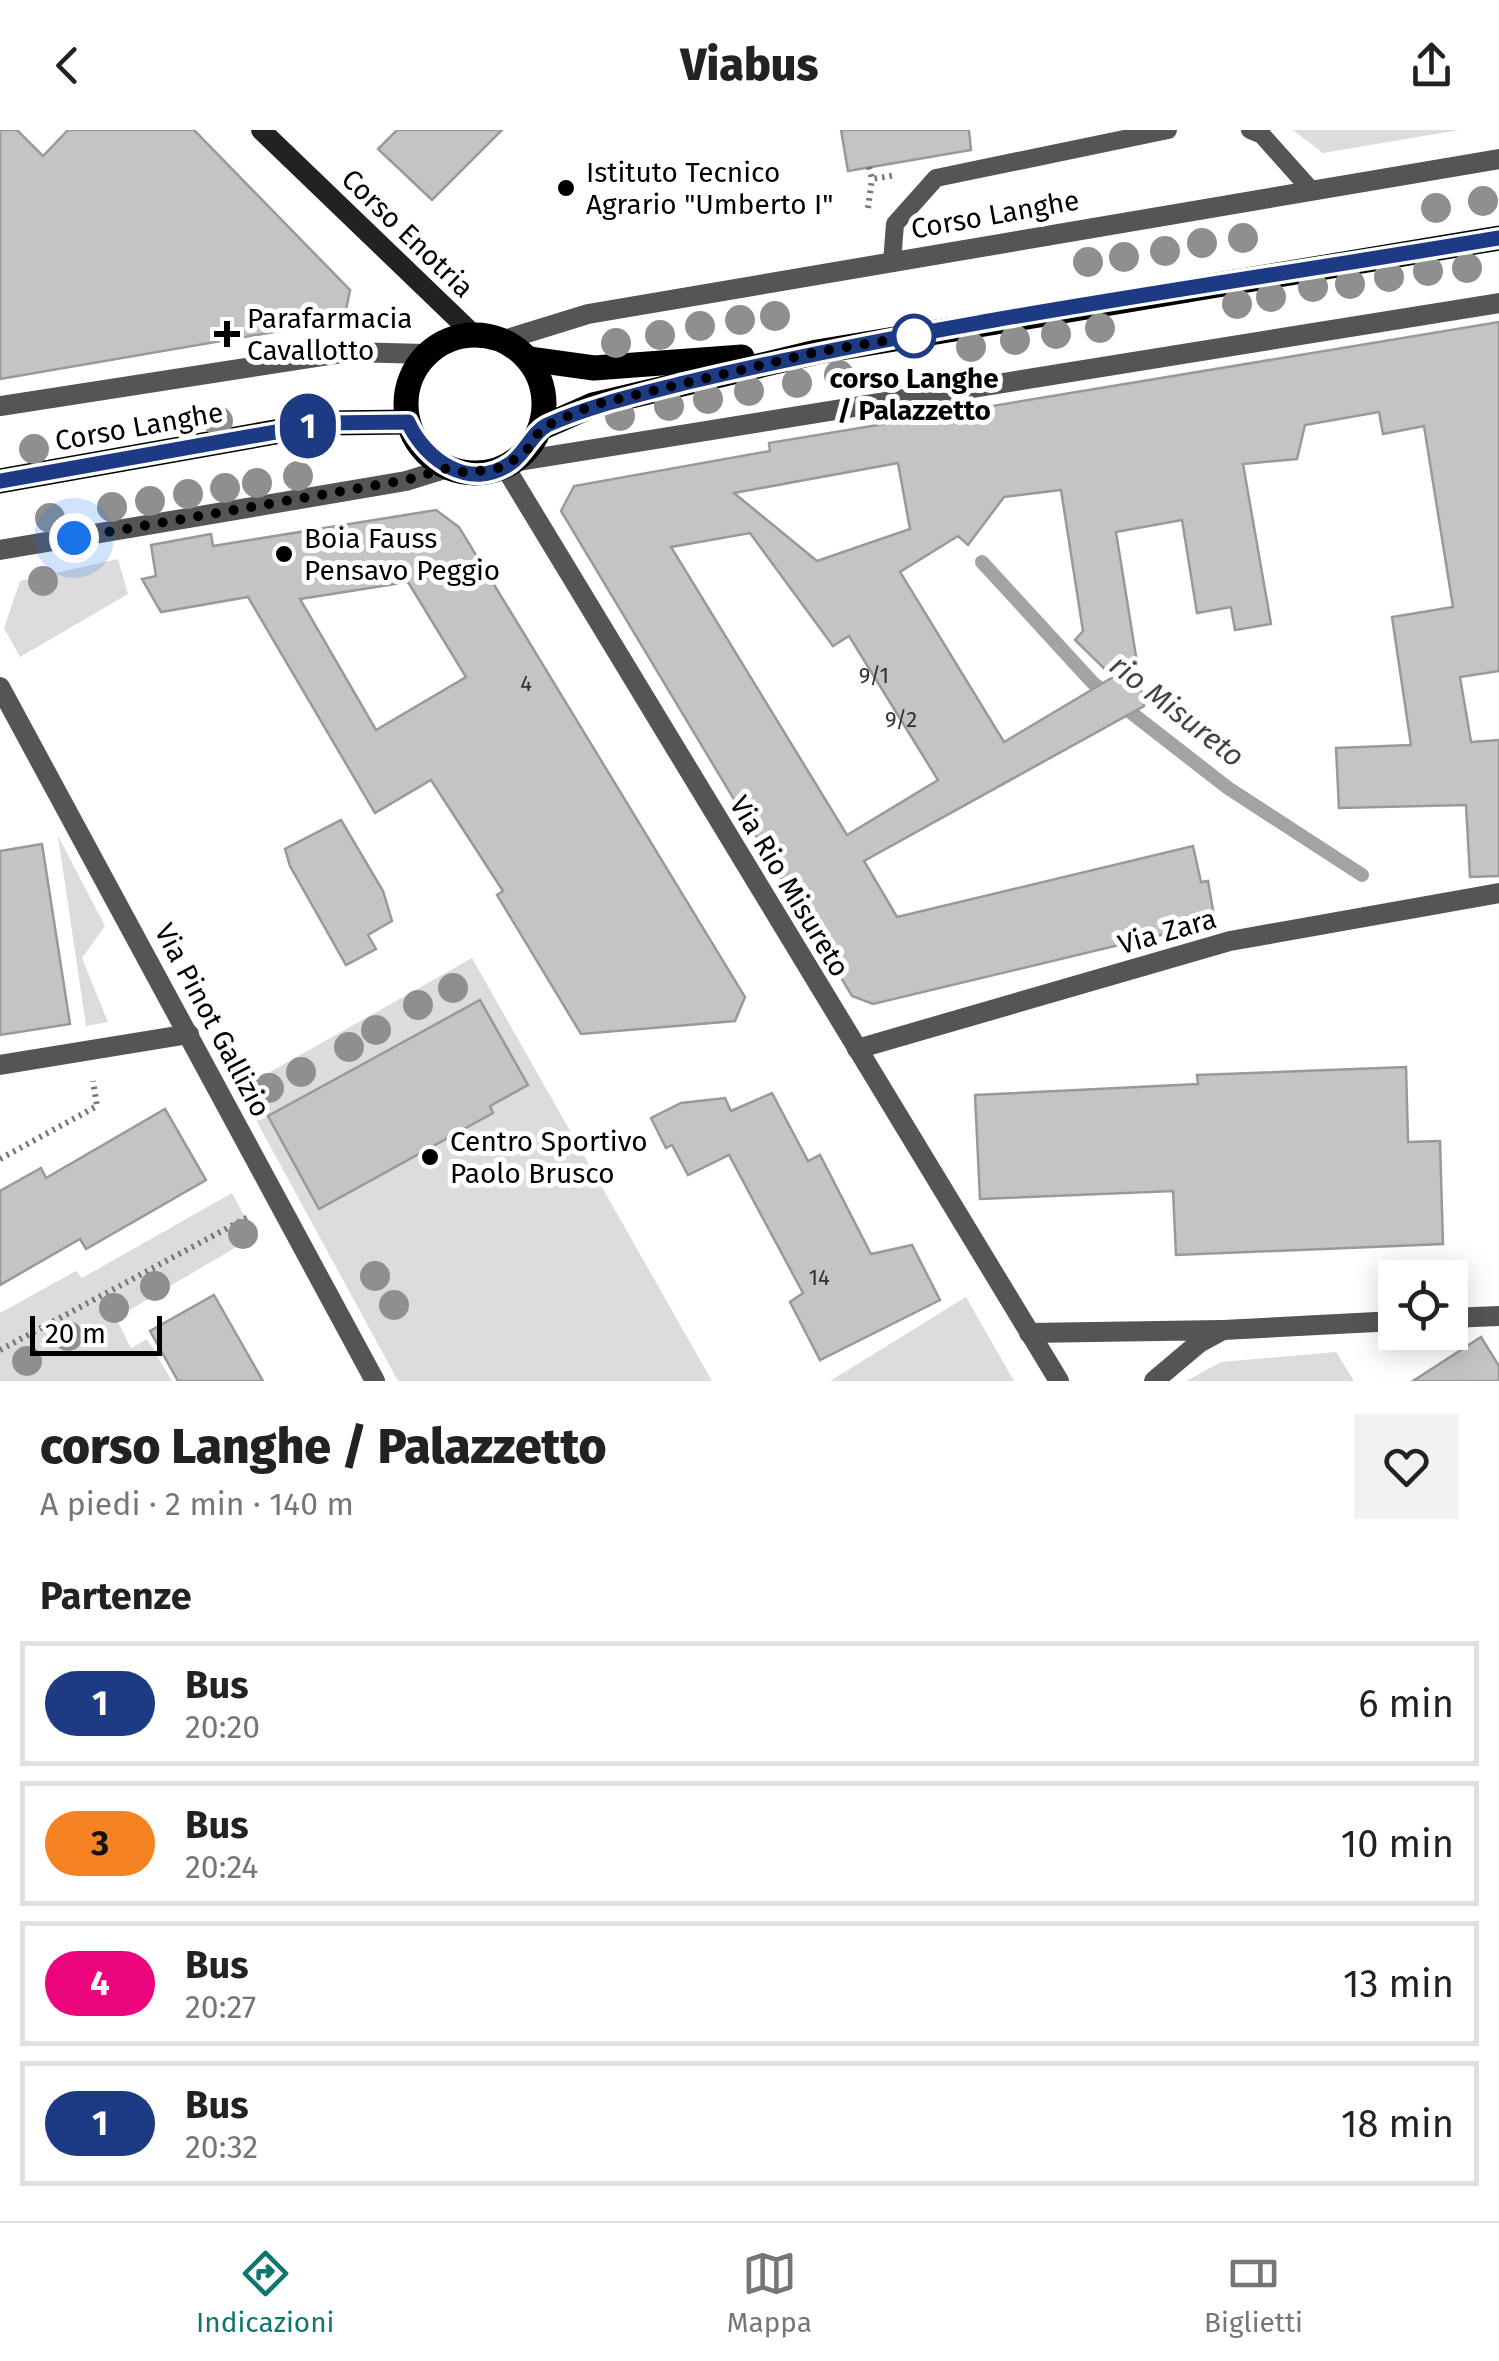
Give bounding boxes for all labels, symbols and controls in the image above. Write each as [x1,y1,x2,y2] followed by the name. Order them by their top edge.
[40,38,95,93] icon: back
[681,38,818,92] text: Viabus
[1404,38,1459,93] icon: share
[586,156,833,221] place label: Istituto Tecnico Agrario "Umberto I"
[335,162,480,304] street label: Corso Enotria
[555,177,577,199] marker: Istituto Tecnico Agrario "Umberto I"
[908,183,1082,246] street label: Corso Langhe
[247,302,413,367] place label: Parafarmacia Cavallotto
[893,315,935,357] marker: corso Langhe / Palazzetto
[216,323,238,345] marker: Parafarmacia Cavallotto
[829,362,999,427] place label: corso Langhe / Palazzetto
[276,394,340,458] line badge: 1
[52,395,226,458] street label: Corso Langhe
[300,405,316,447] text: 1
[49,513,99,563] your location
[304,522,500,587] place label: Boia Fauss Pensavo Peggio
[273,543,295,565] marker: Boia Fauss Pensavo Peggio
[1102,647,1252,775] water label: rio Misureto
[859,662,889,689] house number: 9/1
[520,670,532,697] house number: 4
[885,706,917,733] house number: 9/2
[723,790,857,983] street label: Via Rio Misureto
[1114,902,1220,961] street label: Via Zara
[148,918,277,1122] street label: Via Pinot Gallizio
[450,1125,648,1190] place label: Centro Sportivo Paolo Brusco
[419,1146,441,1168] marker: Centro Sportivo Paolo Brusco
[1378,1260,1468,1350] map controls
[1378,1260,1468,1350] button: locate
[808,1264,830,1291] house number: 14
[30,1311,162,1356] scale bar
[45,1317,106,1350] text: 20 m
[1354,1414,1459,1519] button: heart
[40,1418,606,1476] text: corso Langhe / Palazzetto
[40,1485,354,1523] text: A piedi · 2 min · 140 m
[40,1573,192,1619] text: Partenze
[185,1662,249,1708] text: Bus
[1358,1681,1454,1727] text: 6 min
[92,1682,108,1724] text: 1
[185,1708,260,1746] text: 20:20
[185,1802,249,1848] text: Bus
[1341,1821,1454,1867] text: 10 min
[91,1822,109,1864] text: 3
[185,1848,258,1886] text: 20:24
[185,1942,249,1988] text: Bus
[1343,1961,1454,2007] text: 13 min
[90,1962,110,2004] text: 4
[185,1988,256,2026] text: 20:27
[185,2082,249,2128] text: Bus
[1341,2101,1454,2147] text: 18 min
[92,2102,108,2144] text: 1
[185,2128,258,2166] text: 20:32
[196,2246,335,2339] tab: Indicazioni
[727,2246,812,2339] tab: Mappa
[1204,2246,1303,2339] tab: Biglietti

